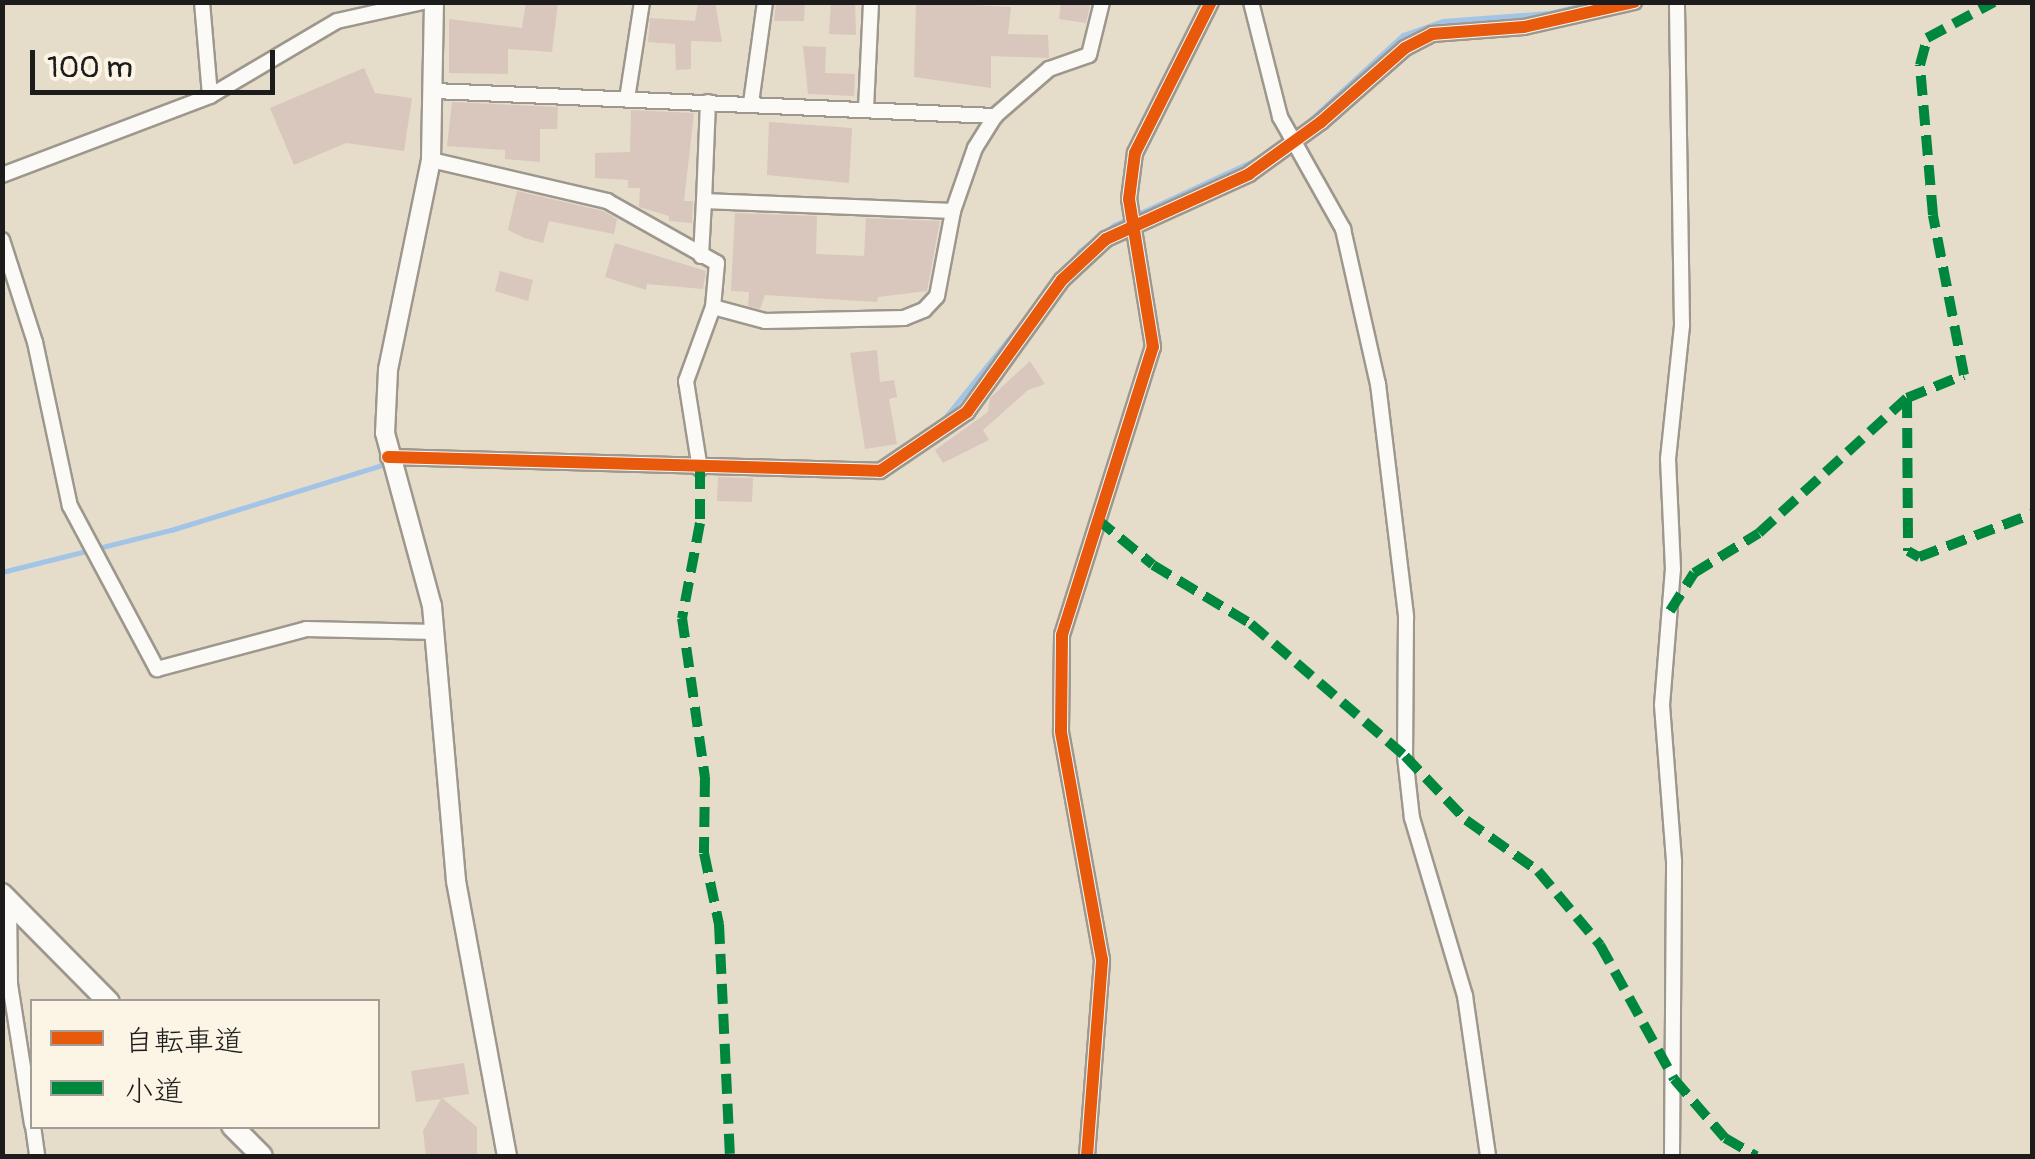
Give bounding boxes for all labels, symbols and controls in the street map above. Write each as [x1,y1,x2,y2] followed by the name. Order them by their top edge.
[35,30,280,92] scale bar
[47,49,133,86] text: 100 m
[30,999,380,1129] legend
[124,1023,244,1060] text: 自転車道
[124,1073,184,1110] text: 小道

